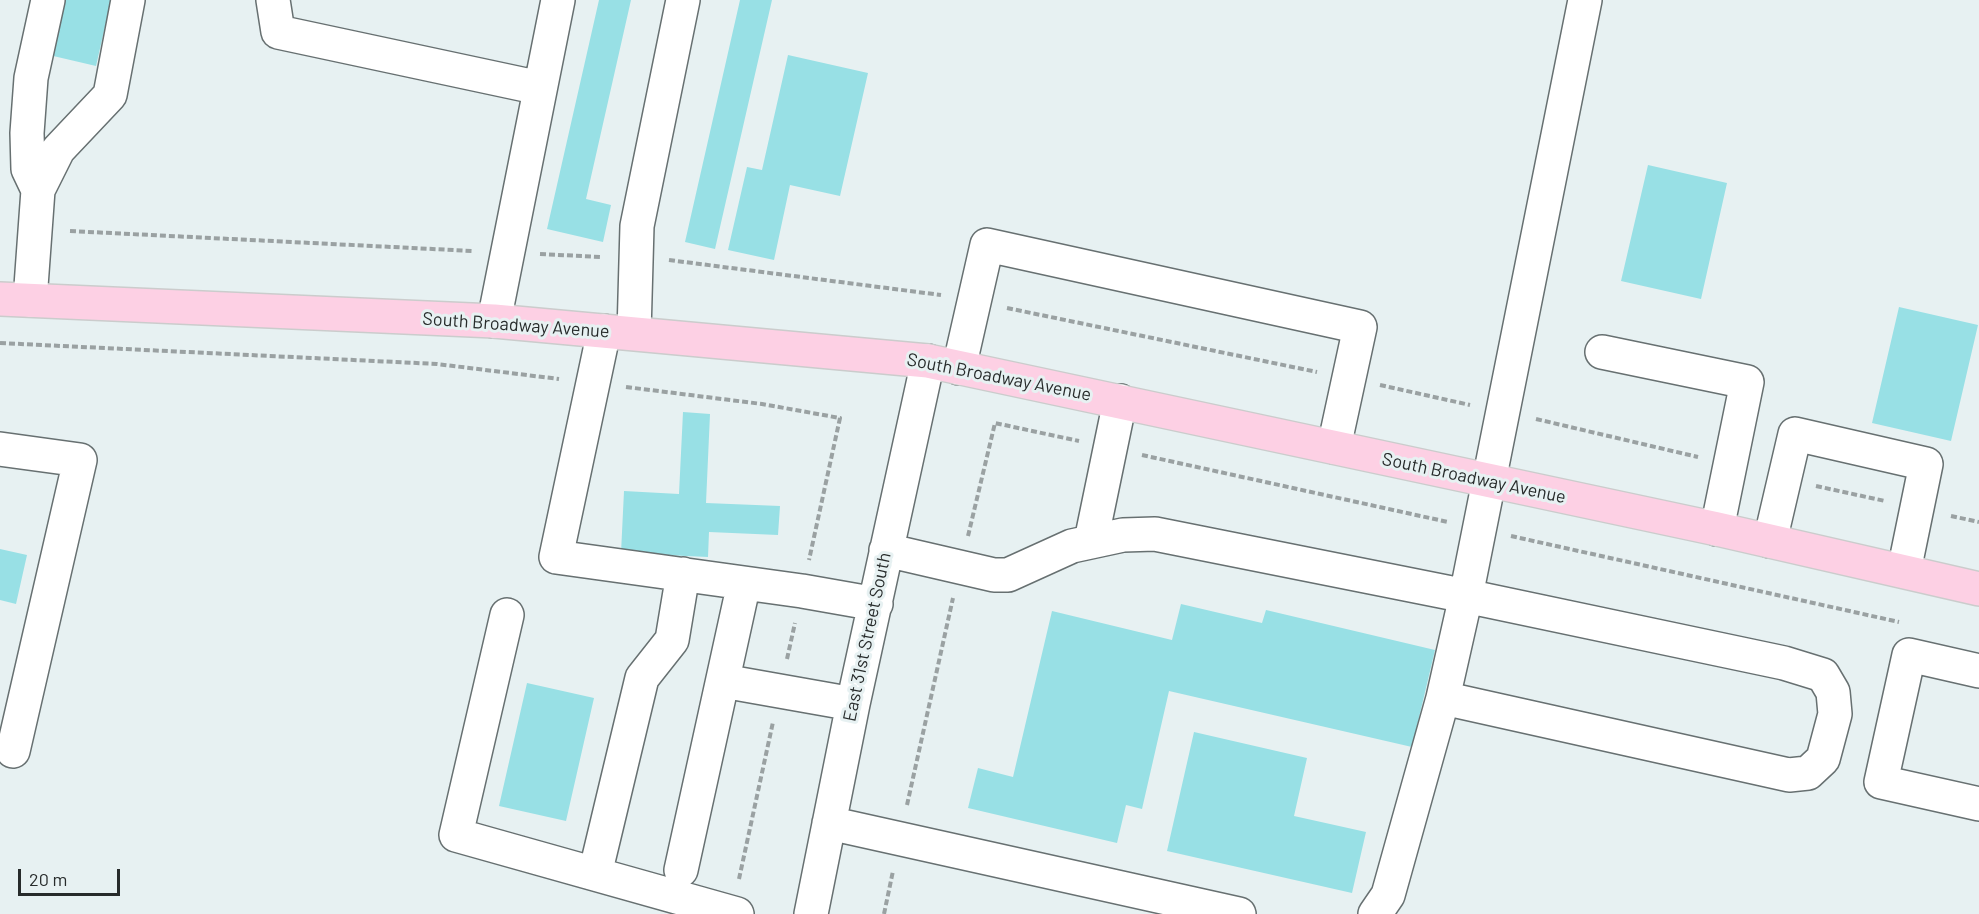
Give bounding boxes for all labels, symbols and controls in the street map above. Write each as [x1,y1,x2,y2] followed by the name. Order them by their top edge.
[422,308,610,342] street label: South Broadway Avenue
[905,349,1093,405] street label: South Broadway Avenue
[1380,448,1568,508] street label: South Broadway Avenue
[839,551,895,723] street label: East 31st Street South
[21,857,123,895] scale bar
[29,868,67,890] text: 20 m

